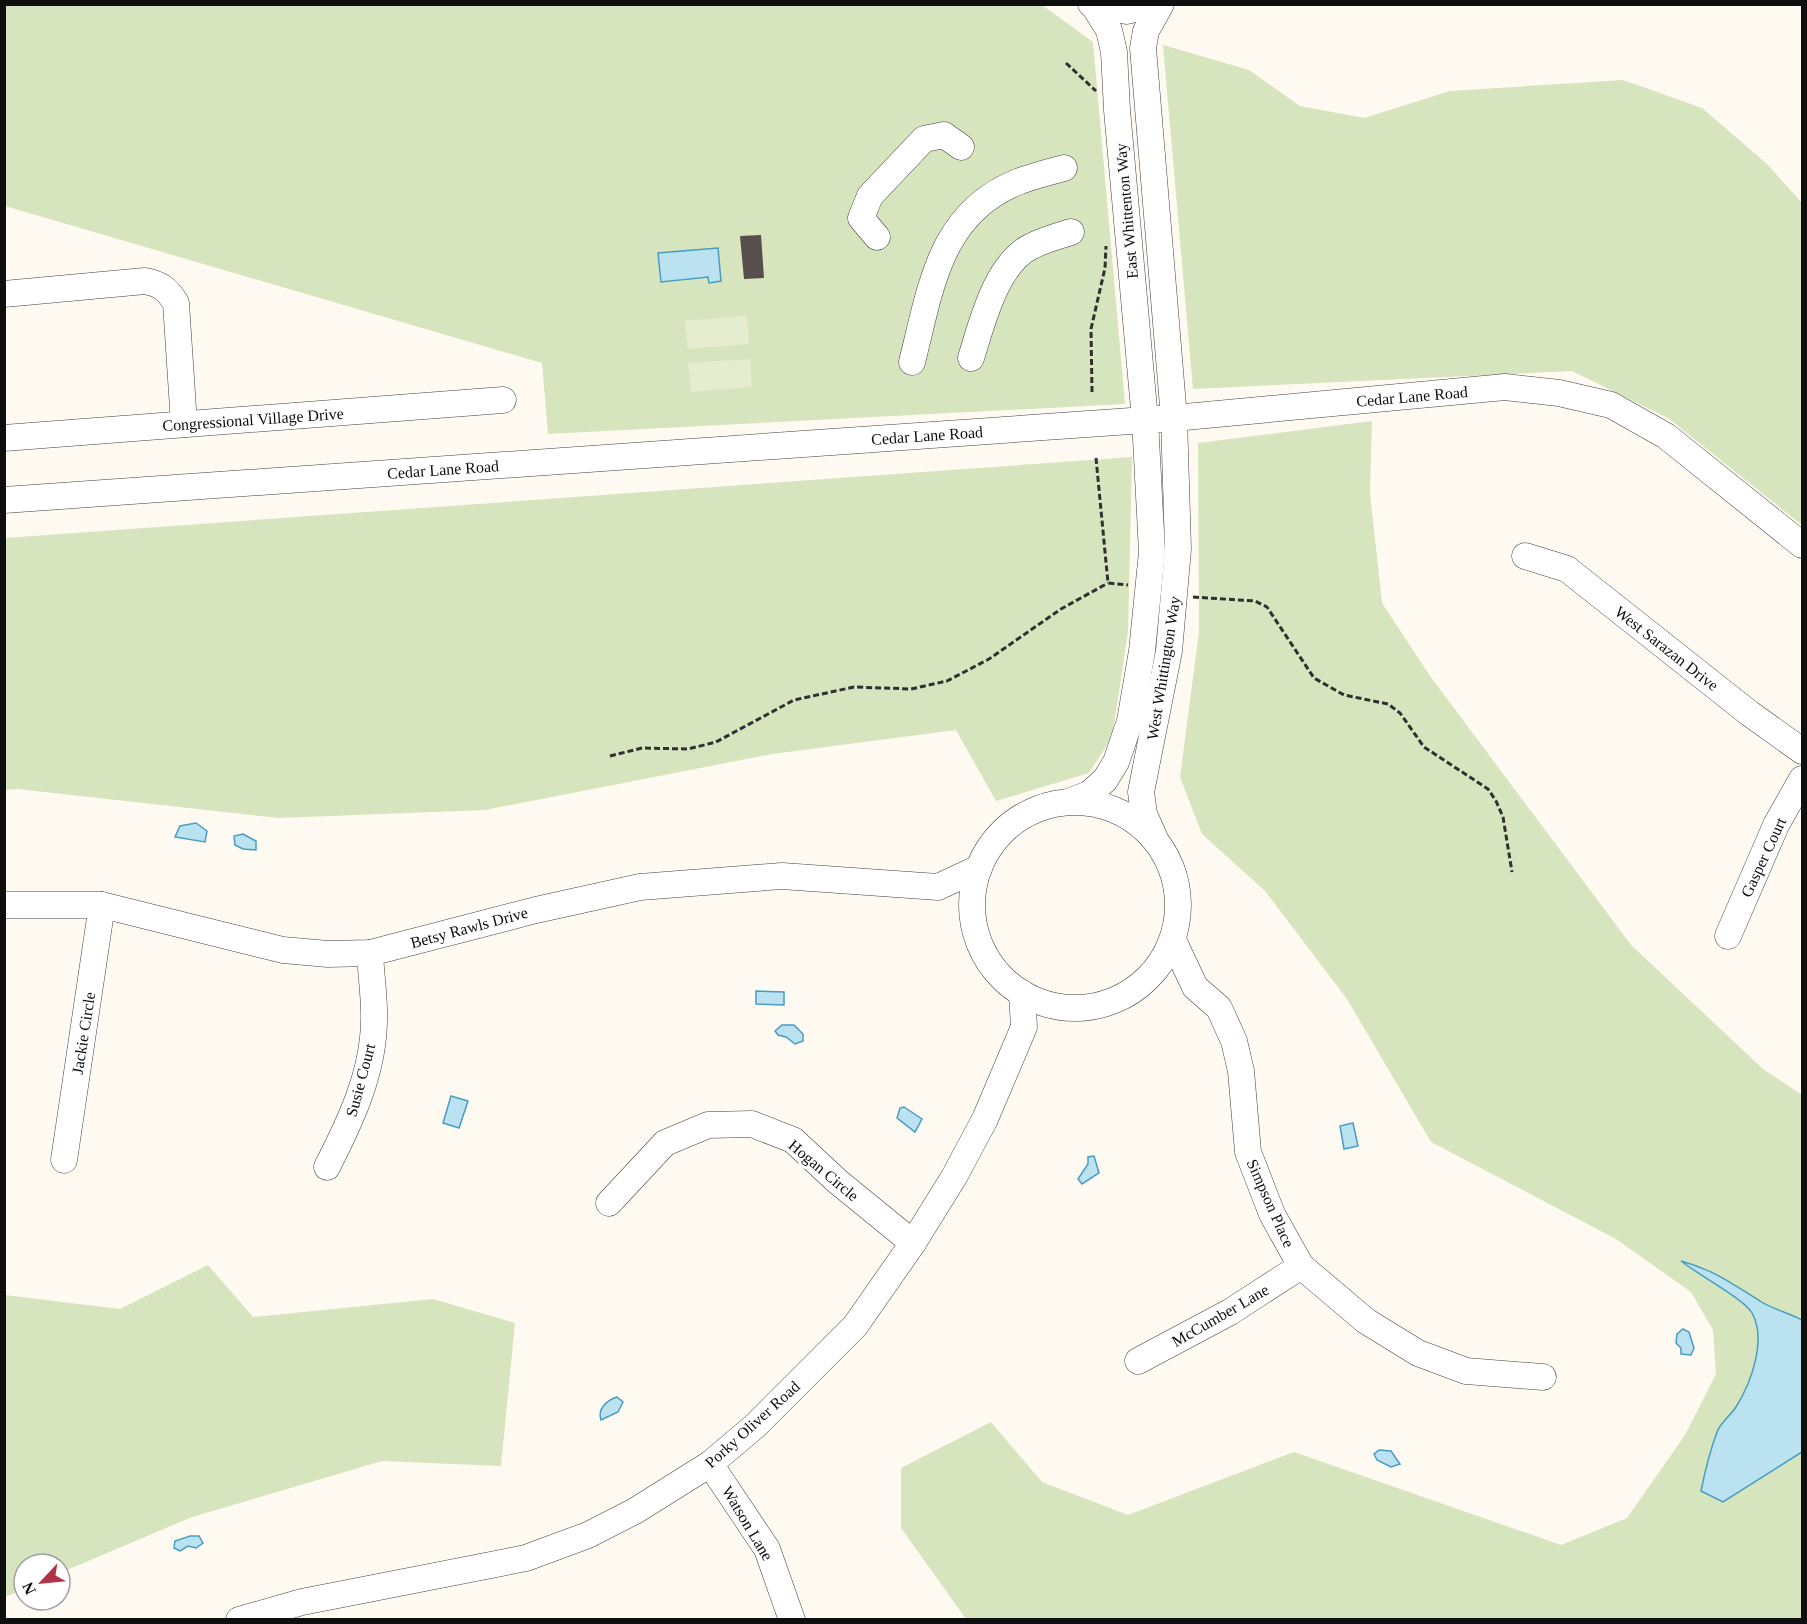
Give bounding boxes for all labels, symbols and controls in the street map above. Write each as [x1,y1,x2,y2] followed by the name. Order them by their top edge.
[1112,142,1142,279] street label: East Whittenton Way
[1356,383,1469,410] street label: Cedar Lane Road
[162,405,344,435] street label: Congressional Village Drive
[871,423,983,448] street label: Cedar Lane Road
[387,457,499,482] street label: Cedar Lane Road
[1144,595,1184,741] street label: West Whittington Way
[1612,603,1722,694] street label: West Sarazan Drive
[1738,814,1790,900] street label: Gasper Court
[409,904,530,952] street label: Betsy Rawls Drive
[69,991,98,1075] street label: Jackie Circle
[343,1041,379,1119] street label: Susie Court
[785,1136,862,1205] street label: Hogan Circle
[1243,1157,1298,1250] street label: Simpson Place
[1169,1281,1272,1350] street label: McCumber Lane
[702,1378,804,1472] street label: Porky Oliver Road
[719,1483,776,1563] street label: Watson Lane
[12,1552,72,1612] north arrow
[19,1579,39,1597] text: N

